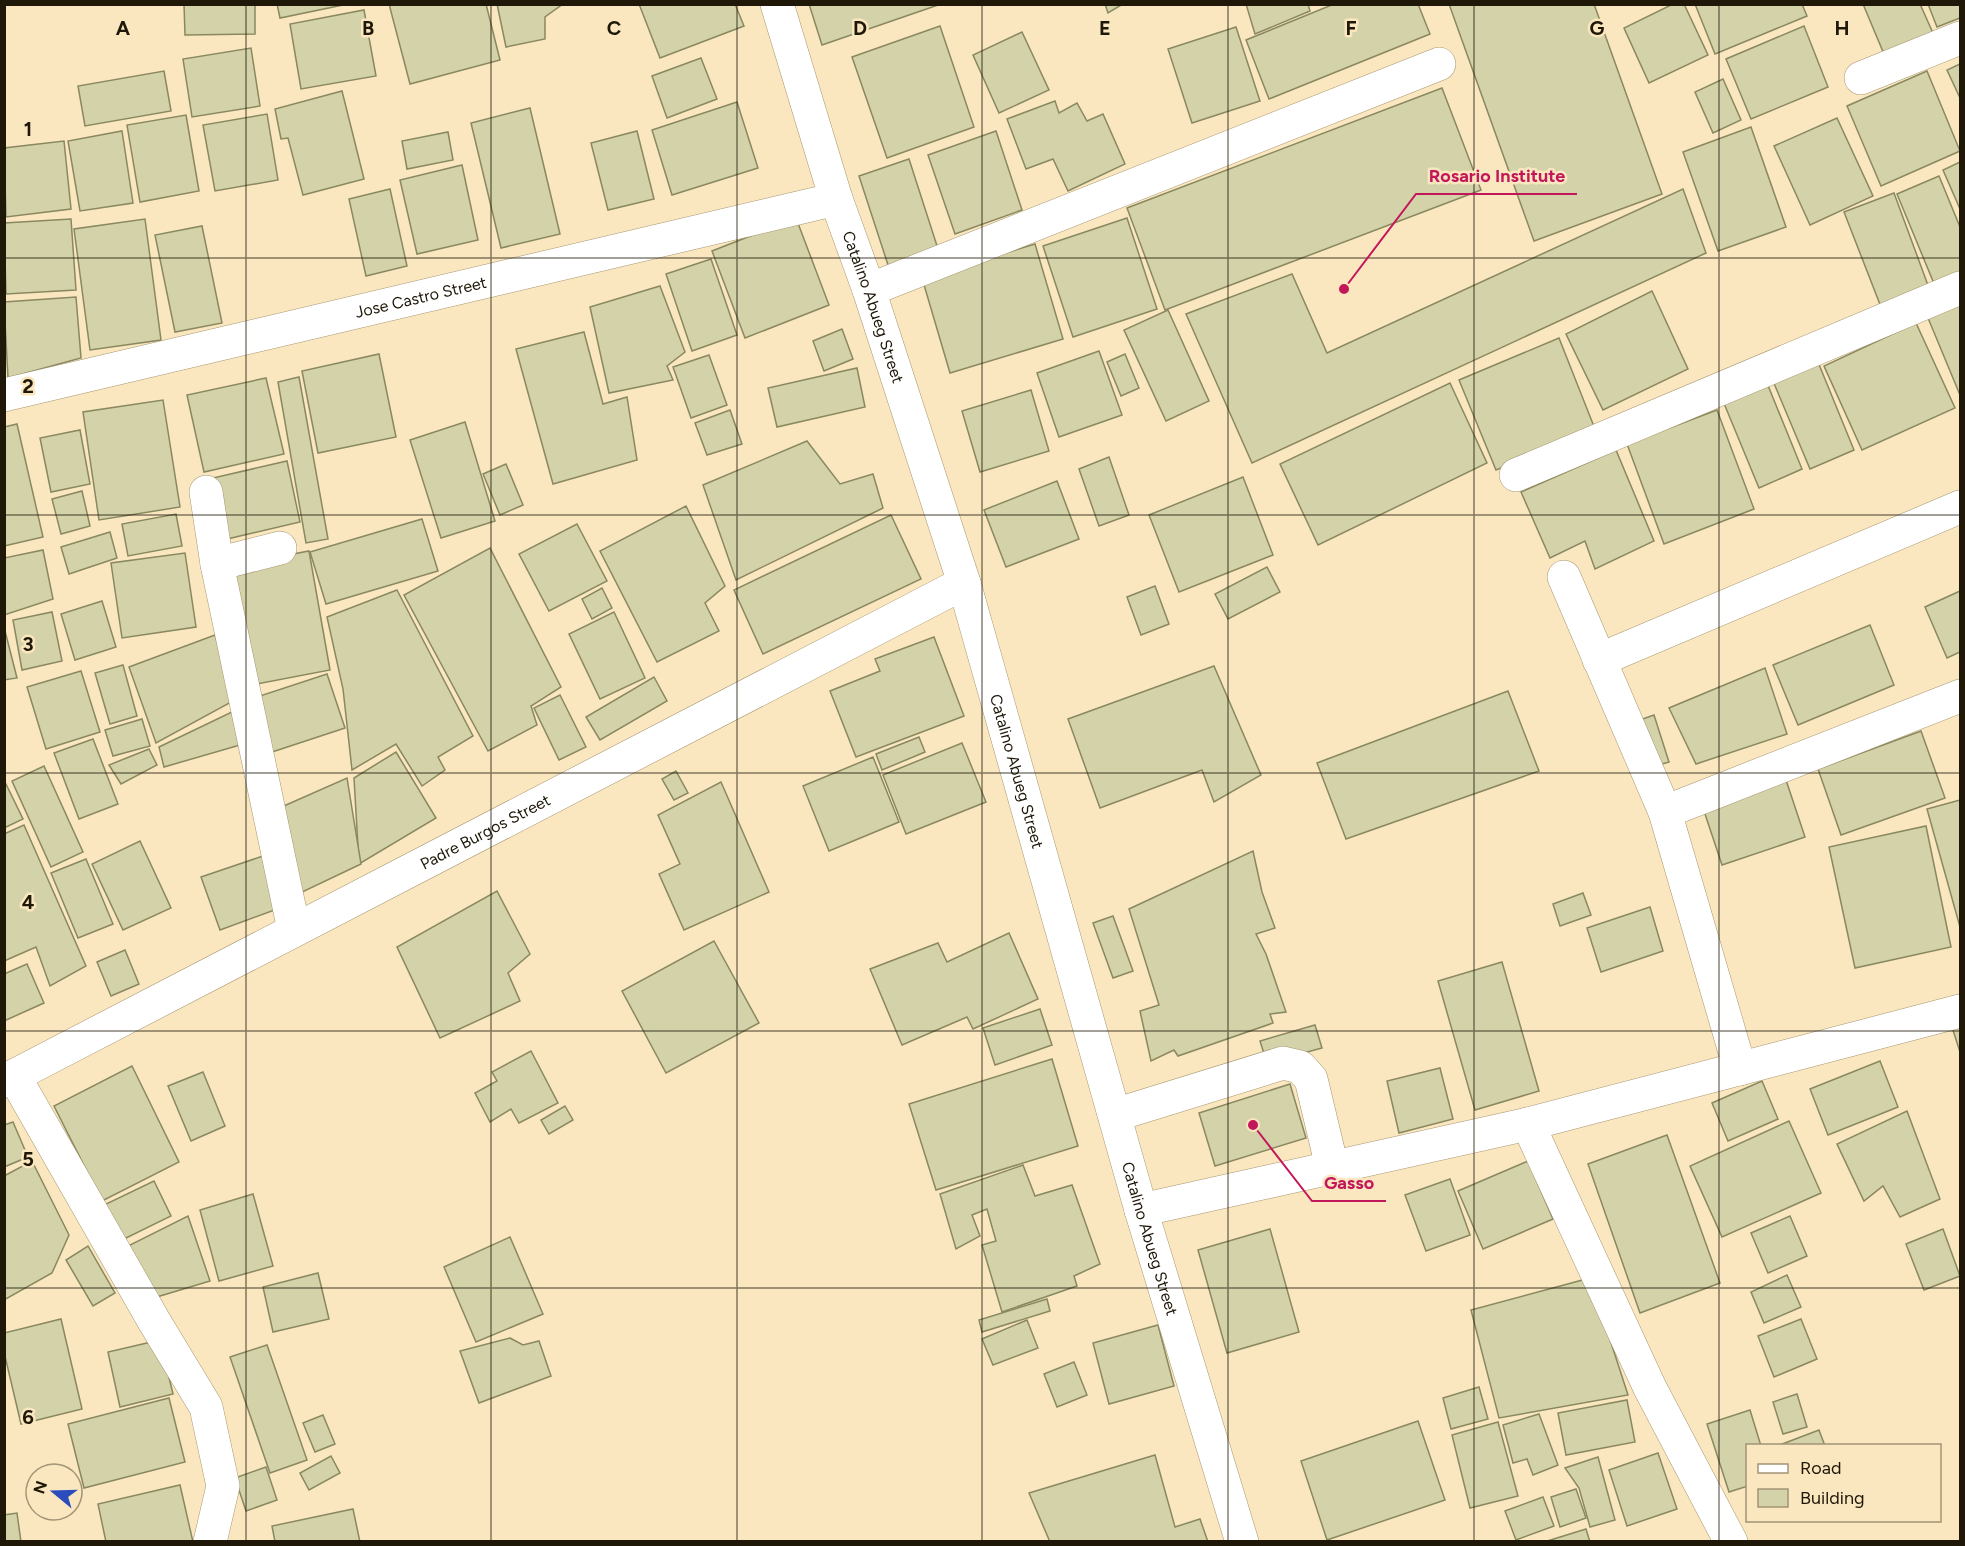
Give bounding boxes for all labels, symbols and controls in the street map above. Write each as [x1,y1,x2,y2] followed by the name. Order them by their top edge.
[116,16,131,40] text: A
[362,16,374,40] text: B
[607,16,621,40] text: C
[853,16,867,40] text: D
[1099,16,1111,40] text: E
[1345,16,1357,40] text: F
[1590,16,1605,40] text: G
[1835,16,1850,40] text: H
[24,117,32,141] text: 1
[1416,158,1577,194] callout: Rosario Institute
[1429,165,1565,187] text: Rosario Institute
[839,228,908,385] street label: Catalino Abueg Street
[353,272,488,322] street label: Jose Castro Street
[22,374,34,398] text: 2
[22,632,34,656] text: 3
[986,692,1048,850] street label: Catalino Abueg Street
[417,790,553,873] street label: Padre Burgos Street
[22,890,35,914] text: 4
[22,1147,34,1171] text: 5
[1118,1160,1182,1318] street label: Catalino Abueg Street
[1312,1165,1386,1201] callout: Gasso
[1324,1172,1374,1194] text: Gasso
[22,1405,34,1429] text: 6
[1746,1444,1941,1522] legend
[1800,1457,1841,1479] text: Road
[24,1462,84,1522] north arrow
[29,1478,51,1496] text: N
[1800,1487,1865,1509] text: Building

